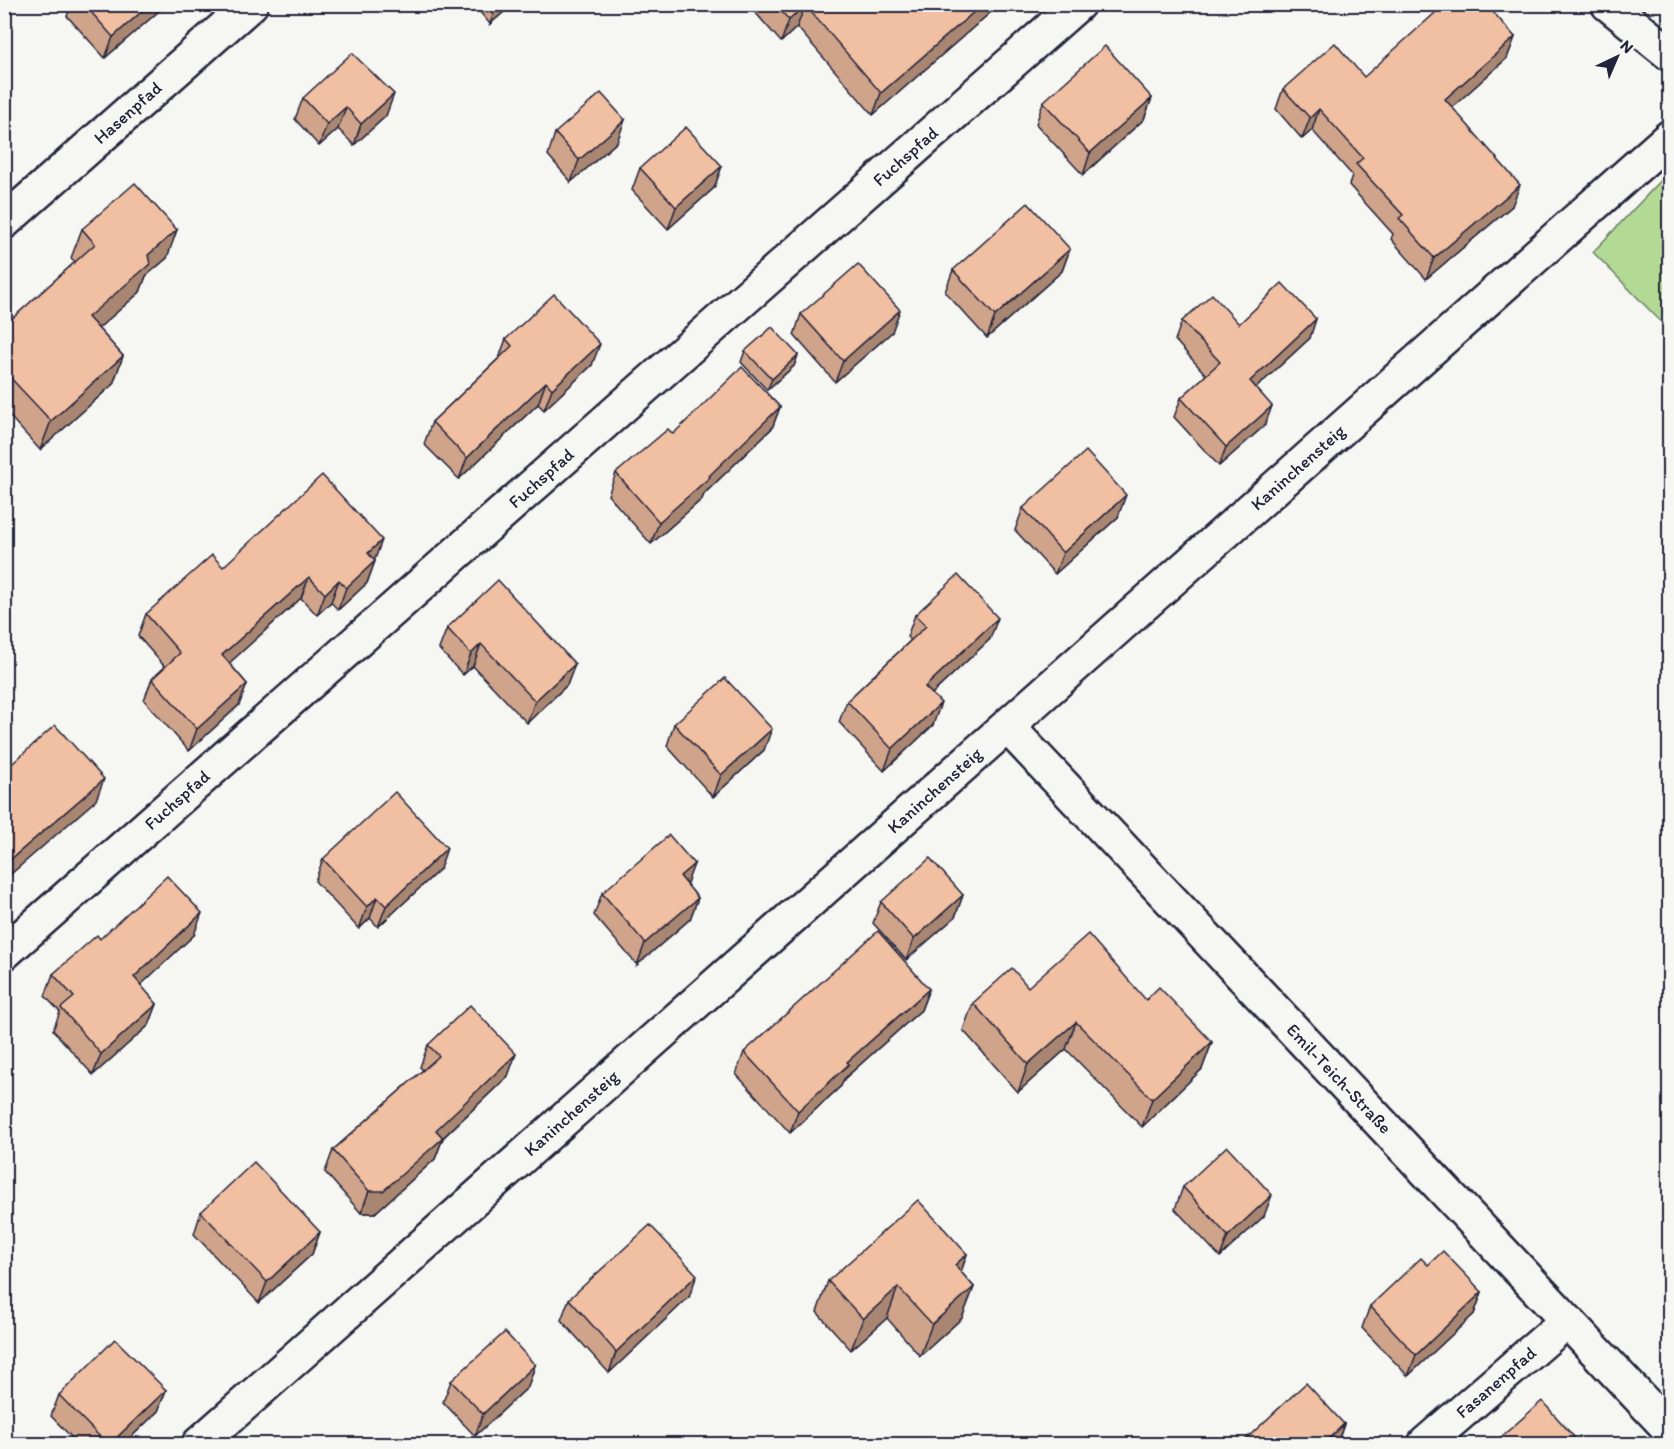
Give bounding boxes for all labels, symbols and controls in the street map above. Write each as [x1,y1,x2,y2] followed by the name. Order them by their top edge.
[1587,27,1647,87] north arrow
[1617,36,1638,57] text: N
[89,77,167,149] street label: Hasenpfad
[868,122,943,191] street label: Fuchspfad
[1246,419,1350,515] street label: Kaninchensteig
[504,443,579,513] street label: Fuchspfad
[883,742,987,838] street label: Kaninchensteig
[140,765,214,835] street label: Fuchspfad
[1282,1019,1396,1138] street label: Emil-Teich-Straße
[520,1065,624,1161] street label: Kaninchensteig
[1451,1342,1541,1423] street label: Fasanenpfad

